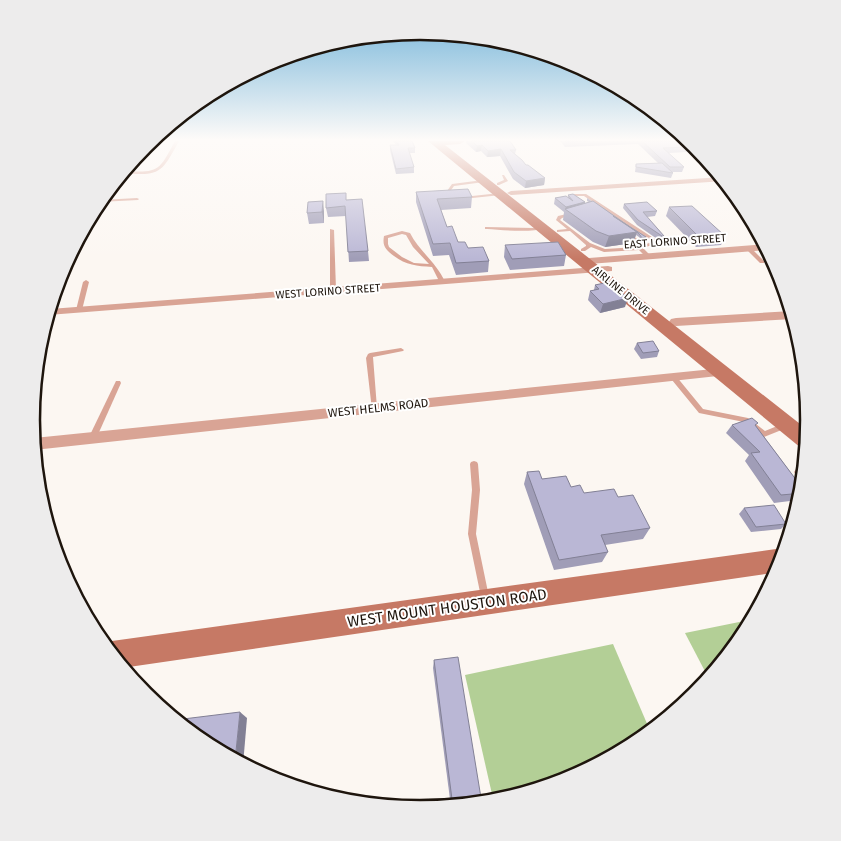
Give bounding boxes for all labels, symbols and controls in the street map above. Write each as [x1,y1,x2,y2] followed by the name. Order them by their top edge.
[623,231,727,252] street label: EAST LORINO STREET
[589,263,652,318] street label: AIRLINE DRIVE
[275,281,381,302] street label: WEST LORINO STREET
[327,396,429,420] street label: WEST HELMS ROAD
[346,585,548,631] street label: WEST MOUNT HOUSTON ROAD

